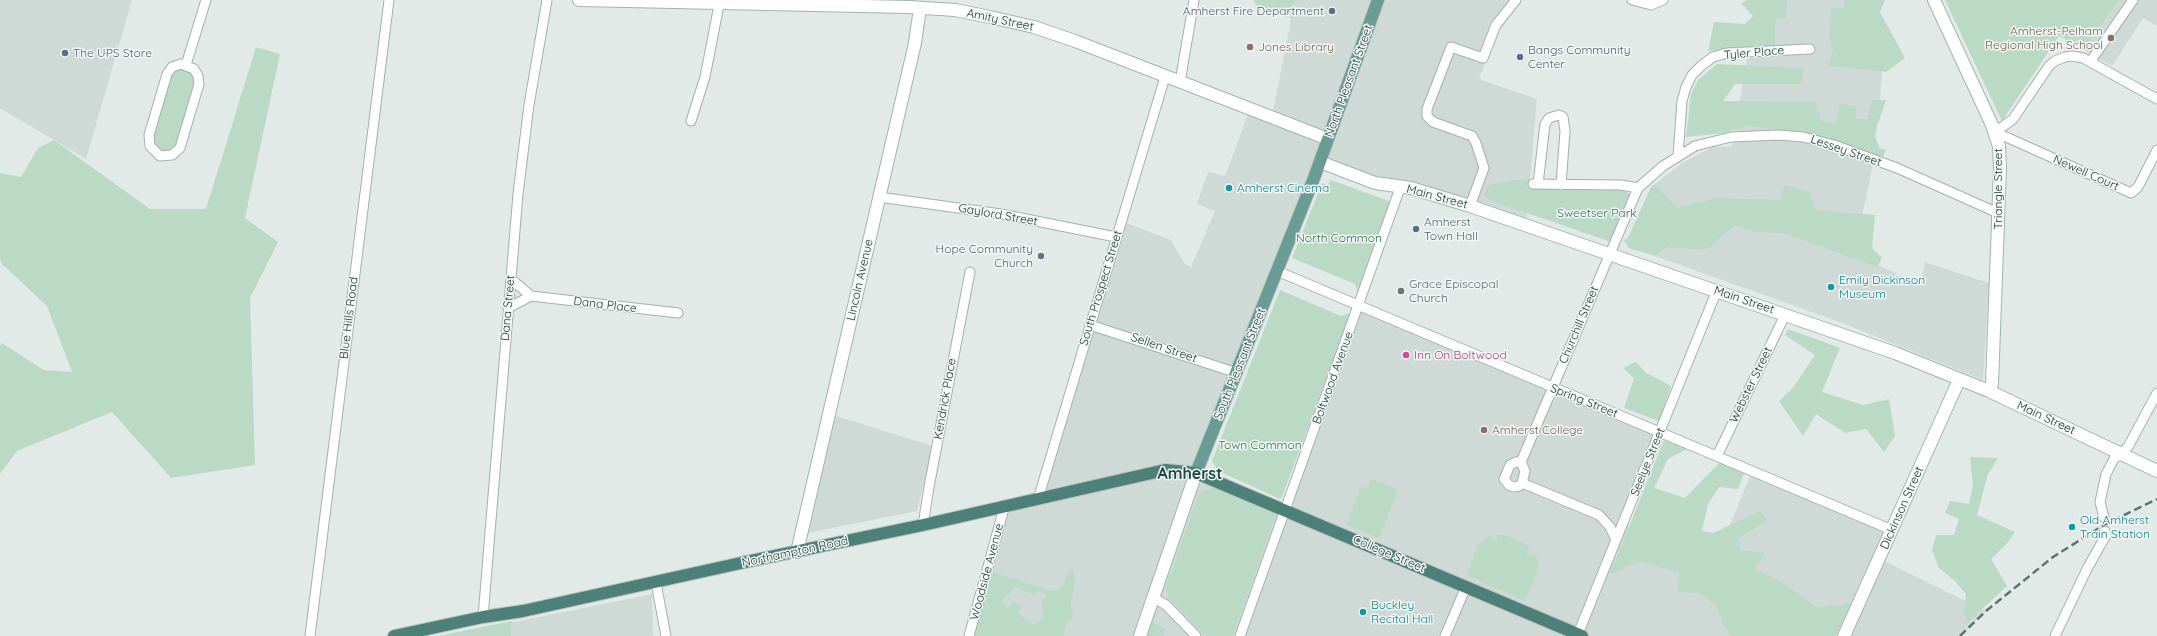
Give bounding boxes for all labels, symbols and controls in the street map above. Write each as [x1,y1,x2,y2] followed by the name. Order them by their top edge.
[1183,4,1324,18] place label: Amherst Fire Department
[965,6,1035,34] street label: Amity Street
[1327,6,1337,16] marker: Amherst Fire Department
[1322,23,1376,139] street label: North Pleasant Street
[1985,24,2103,52] place label: Amherst-Pelham Regional High School
[2106,33,2116,43] marker: Amherst-Pelham Regional High School
[1258,40,1334,54] place label: Jones Library
[1245,42,1255,52] marker: Jones Library
[1528,43,1630,71] place label: Bangs Community Center
[1723,43,1785,63] street label: Tyler Place
[73,46,152,60] place label: The UPS Store
[60,48,70,58] marker: The UPS Store
[1515,52,1525,62] marker: Bangs Community Center
[1809,132,1883,170] street label: Lessey Street
[1991,149,2005,229] street label: Triangle Street
[2051,152,2121,194] street label: Newell Court
[1237,181,1329,195] place label: Amherst Cinema
[1405,182,1469,212] street label: Main Street
[1224,183,1234,193] marker: Amherst Cinema
[957,201,1039,229] street label: Gaylord Street
[1557,206,1637,220] park label: Sweetser Park
[1424,215,1478,243] place label: Amherst Town Hall
[1411,224,1421,234] marker: Amherst Town Hall
[1077,229,1125,347] street label: South Prospect Street
[1296,231,1382,245] park label: North Common
[844,238,876,322] street label: Lincoln Avenue
[936,242,1033,270] place label: Hope Community Church
[1036,251,1046,261] marker: Hope Community Church
[1839,273,1925,301] place label: Emily Dickinson Museum
[498,274,518,342] street label: Dana Street
[337,276,361,360] street label: Blue Hills Road
[1409,277,1498,305] place label: Grace Episcopal Church
[1826,282,1836,292] marker: Emily Dickinson Museum
[1712,283,1776,317] street label: Main Street
[1556,284,1602,366] street label: Churchill Street
[1396,286,1406,296] marker: Grace Episcopal Church
[573,294,637,316] street label: Dana Place
[1211,306,1269,422] street label: South Pleasant Street
[1129,330,1199,366] street label: Sellen Street
[1310,330,1356,426] street label: Boltwood Avenue
[1726,345,1776,425] street label: Webster Street
[1414,348,1507,362] place label: Inn On Boltwood
[1401,350,1411,360] marker: Inn On Boltwood
[931,357,959,441] street label: Kendrick Place
[1548,381,1620,421] street label: Spring Street
[2015,398,2077,438] street label: Main Street
[1492,423,1583,437] place label: Amherst College
[1479,425,1489,435] marker: Amherst College
[1628,426,1668,498] street label: Seelye Street
[1218,438,1302,452] park label: Town Common
[1158,464,1222,484] district label: Amherst
[1877,464,1927,552] street label: Dickinson Street
[2080,513,2150,541] place label: Old Amherst Train Station
[967,522,1007,622] street label: Woodside Avenue
[2067,522,2077,532] marker: Old Amherst Train Station
[1351,532,1427,576] street label: College Street
[741,534,849,570] street label: Northampton Road
[1371,598,1433,626] place label: Buckley Recital Hall
[1358,607,1368,617] marker: Buckley Recital Hall

